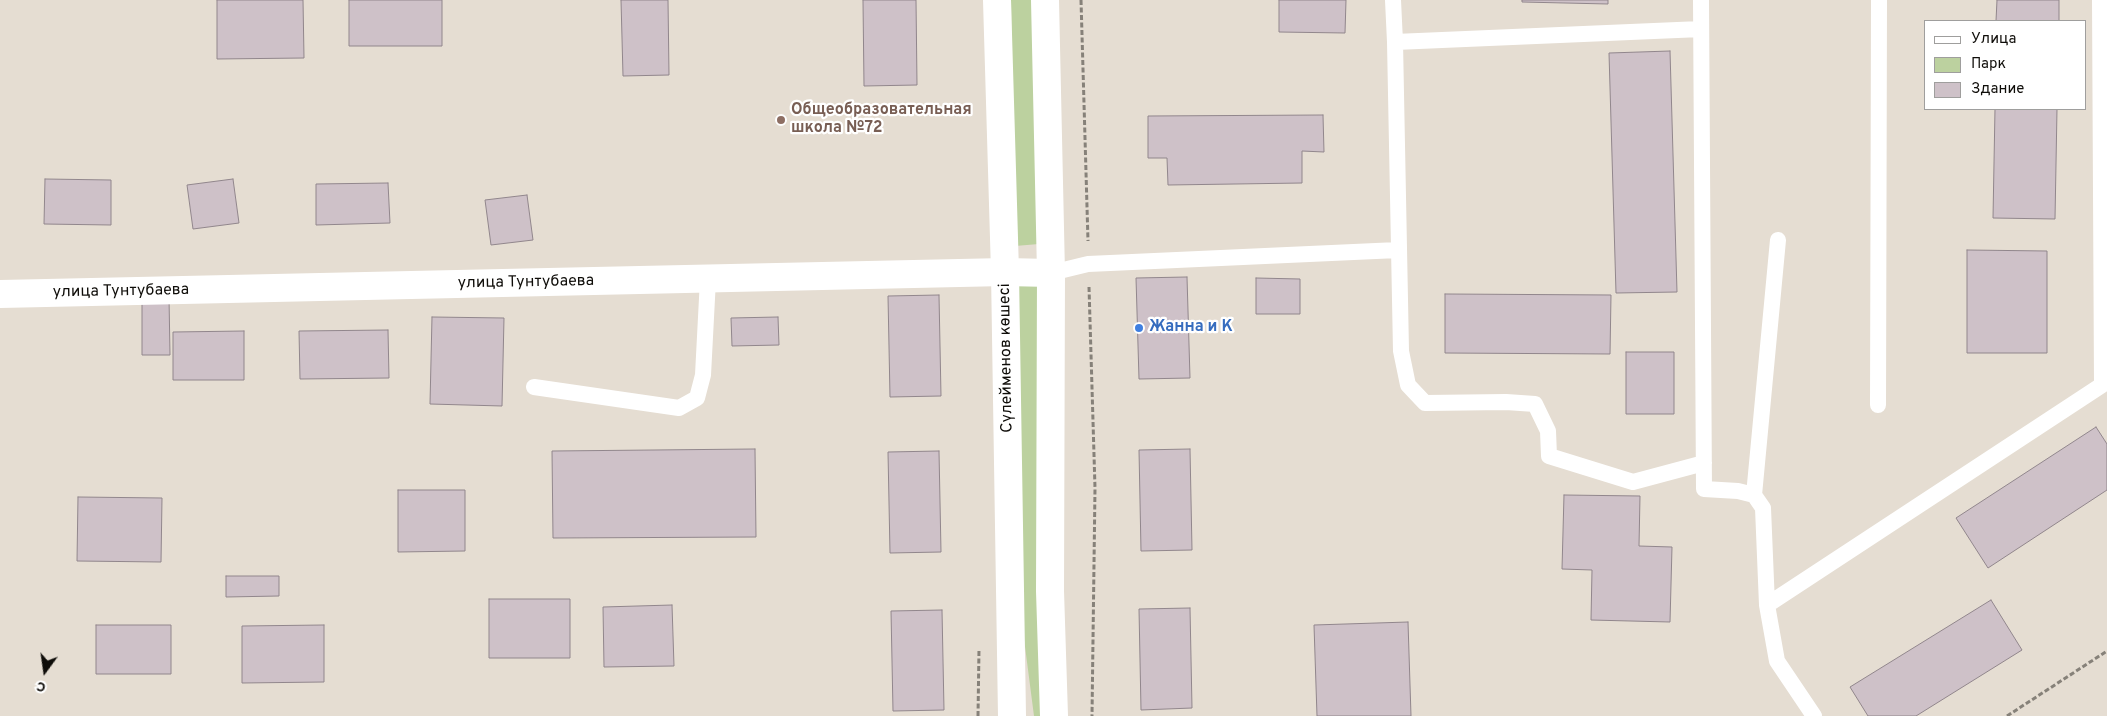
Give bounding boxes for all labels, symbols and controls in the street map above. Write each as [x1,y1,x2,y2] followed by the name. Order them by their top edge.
[1924,20,2087,110] legend
[1971,30,2016,49] text: Улица
[1971,55,2006,74] text: Парк
[1971,80,2024,99] text: Здание
[791,101,972,139] place label: Общеобразовательная школа №72
[775,114,787,126] marker: Общеобразовательная школа №72
[458,272,594,294] street label: улица Тунтубаева
[53,281,189,303] street label: улица Тунтубаева
[996,283,1018,433] street label: Сүлейменов көшесі
[1149,318,1233,338] place label: Жанна и К
[1133,322,1145,334] marker: Жанна и К
[20,646,70,696] north arrow
[35,677,48,695] text: С

